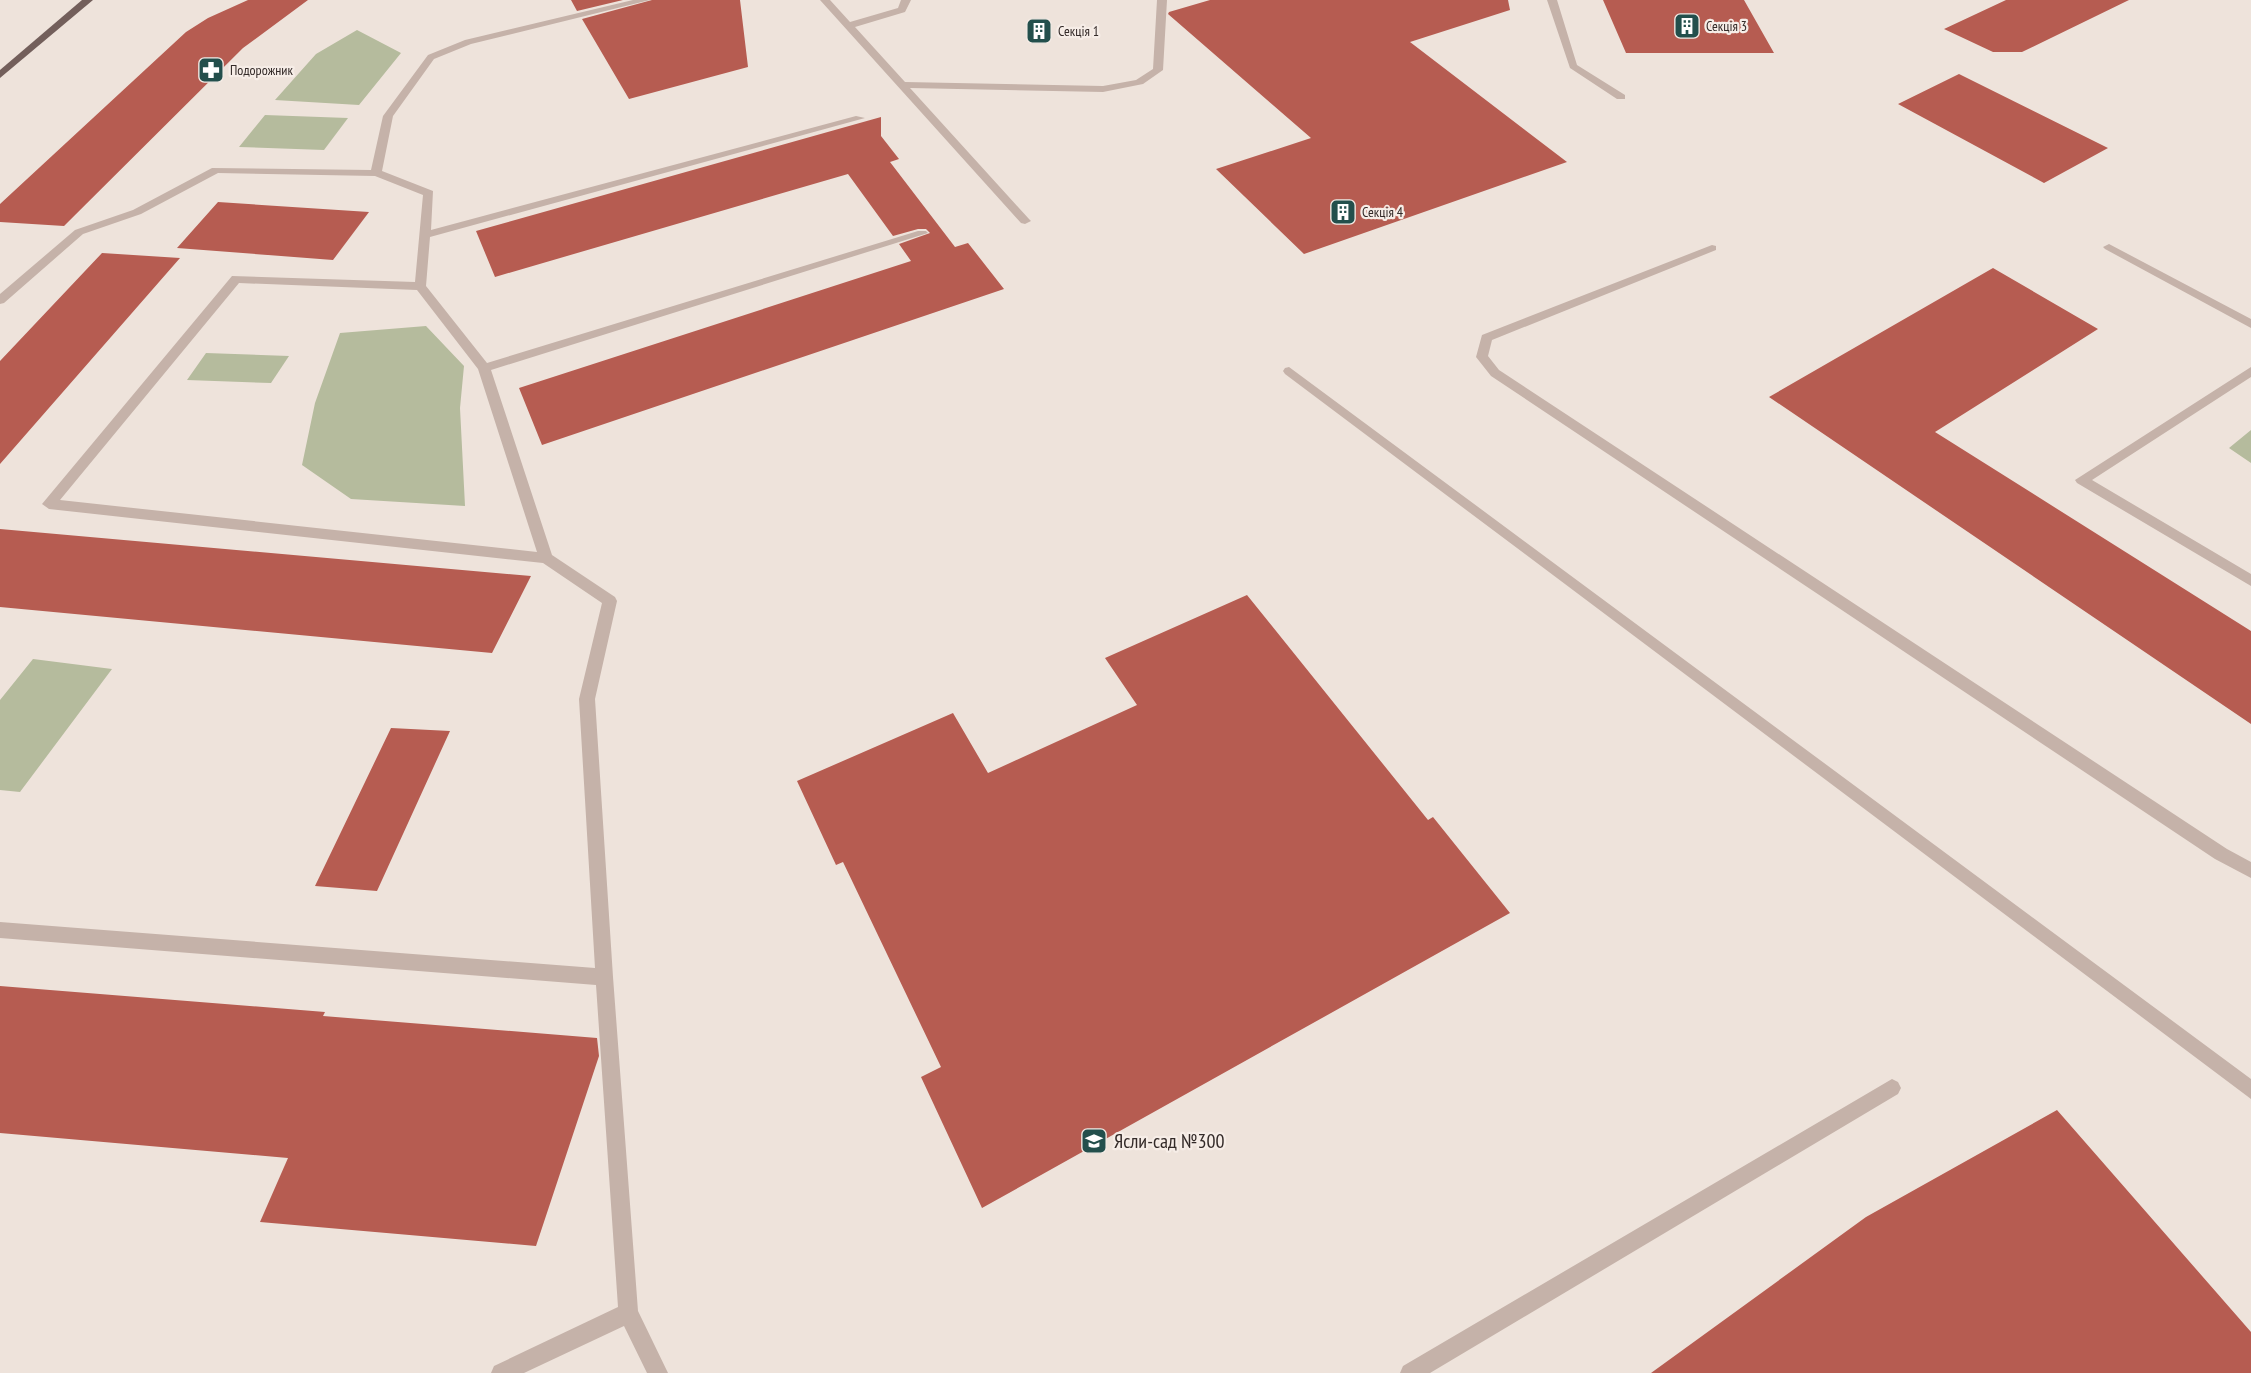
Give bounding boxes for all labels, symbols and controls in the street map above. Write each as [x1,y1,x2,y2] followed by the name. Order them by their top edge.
[1672,11,1702,41] building icon: Секція 3
[1024,16,1054,46] building icon: Секція 1
[1706,17,1747,35] place label: Секція 3
[1058,22,1099,40] place label: Секція 1
[196,55,226,85] pharmacy icon: Подорожник
[230,61,293,79] place label: Подорожник
[1328,197,1358,227] building icon: Секція 4
[1362,203,1404,221] place label: Секція 4
[1079,1126,1109,1156] school or university icon: Ясли-сад №300
[1114,1128,1225,1154] place label: Ясли-сад №300

